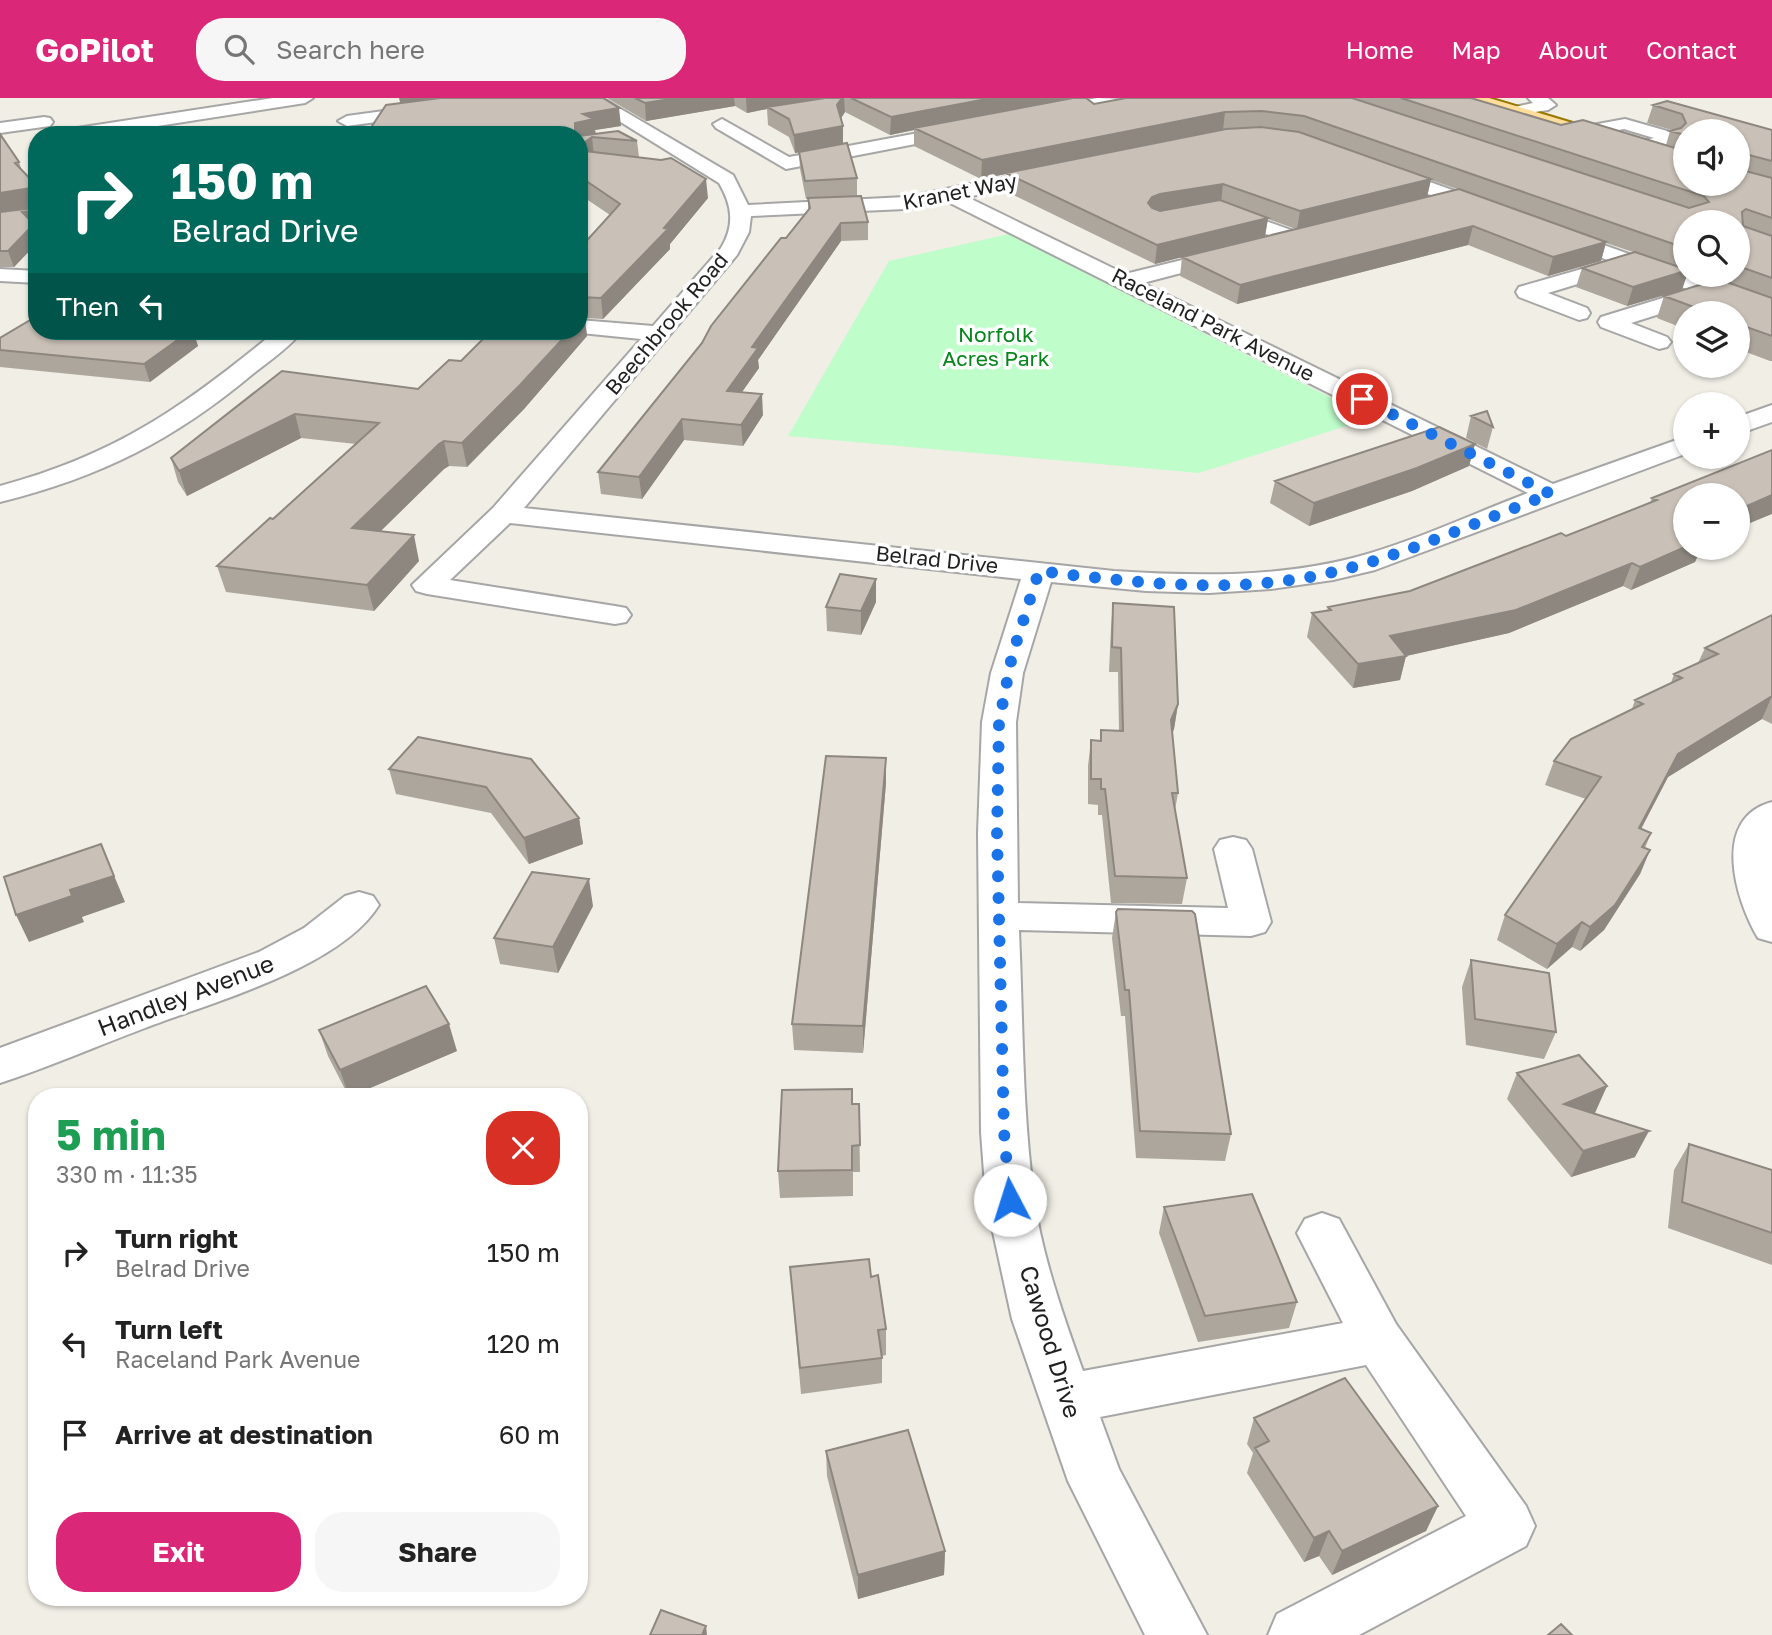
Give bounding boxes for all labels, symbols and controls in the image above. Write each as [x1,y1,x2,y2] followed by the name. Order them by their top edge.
[196,18,686,81] search box
[35,30,154,69] text: GoPilot
[220,30,258,68] icon: search
[276,34,425,65] text: Search here
[1346,35,1414,64] text: Home
[1452,35,1501,64] text: Map
[1539,35,1608,64] text: About
[1646,35,1737,64] text: Contact
[1673,119,1750,560] map controls
[1673,119,1750,196] button: sound
[171,151,313,210] text: 150 m
[56,154,147,245] icon: right
[901,167,1019,215] street label: Kranet Way
[1673,210,1750,287] button: search
[171,211,358,249] text: Belrad Drive
[599,247,733,400] street label: Beechbrook Road
[1108,262,1319,387] street label: Raceland Park Avenue
[133,287,171,325] icon: left
[56,291,119,322] text: Then
[1673,301,1750,378] button: layers
[942,321,1050,371] park label: Norfolk Acres Park
[1332,369,1392,429] pin
[1343,380,1381,418] icon: arrive
[1673,392,1750,469] button: +
[1673,483,1750,560] button: −
[875,540,1000,578] street label: Belrad Drive
[93,948,278,1042] street label: Handley Avenue
[56,1109,166,1159] text: 5 min
[486,1111,560,1185] button: close
[56,1160,198,1188] text: 330 m · 11:35
[973,1163,1047,1237] position arrow
[115,1223,238,1254] text: Turn right
[56,1234,94,1272] icon: right
[487,1237,560,1268] text: 150 m
[115,1254,250,1282] text: Belrad Drive
[1014,1262,1088,1421] street label: Cawood Drive
[115,1314,223,1345] text: Turn left
[56,1325,94,1363] icon: left
[487,1328,560,1359] text: 120 m
[115,1345,360,1373] text: Raceland Park Avenue
[56,1416,94,1454] icon: arrive
[115,1419,373,1450] text: Arrive at destination
[499,1419,560,1450] text: 60 m
[56,1512,301,1592] button: Exit
[315,1512,560,1592] button: Share

